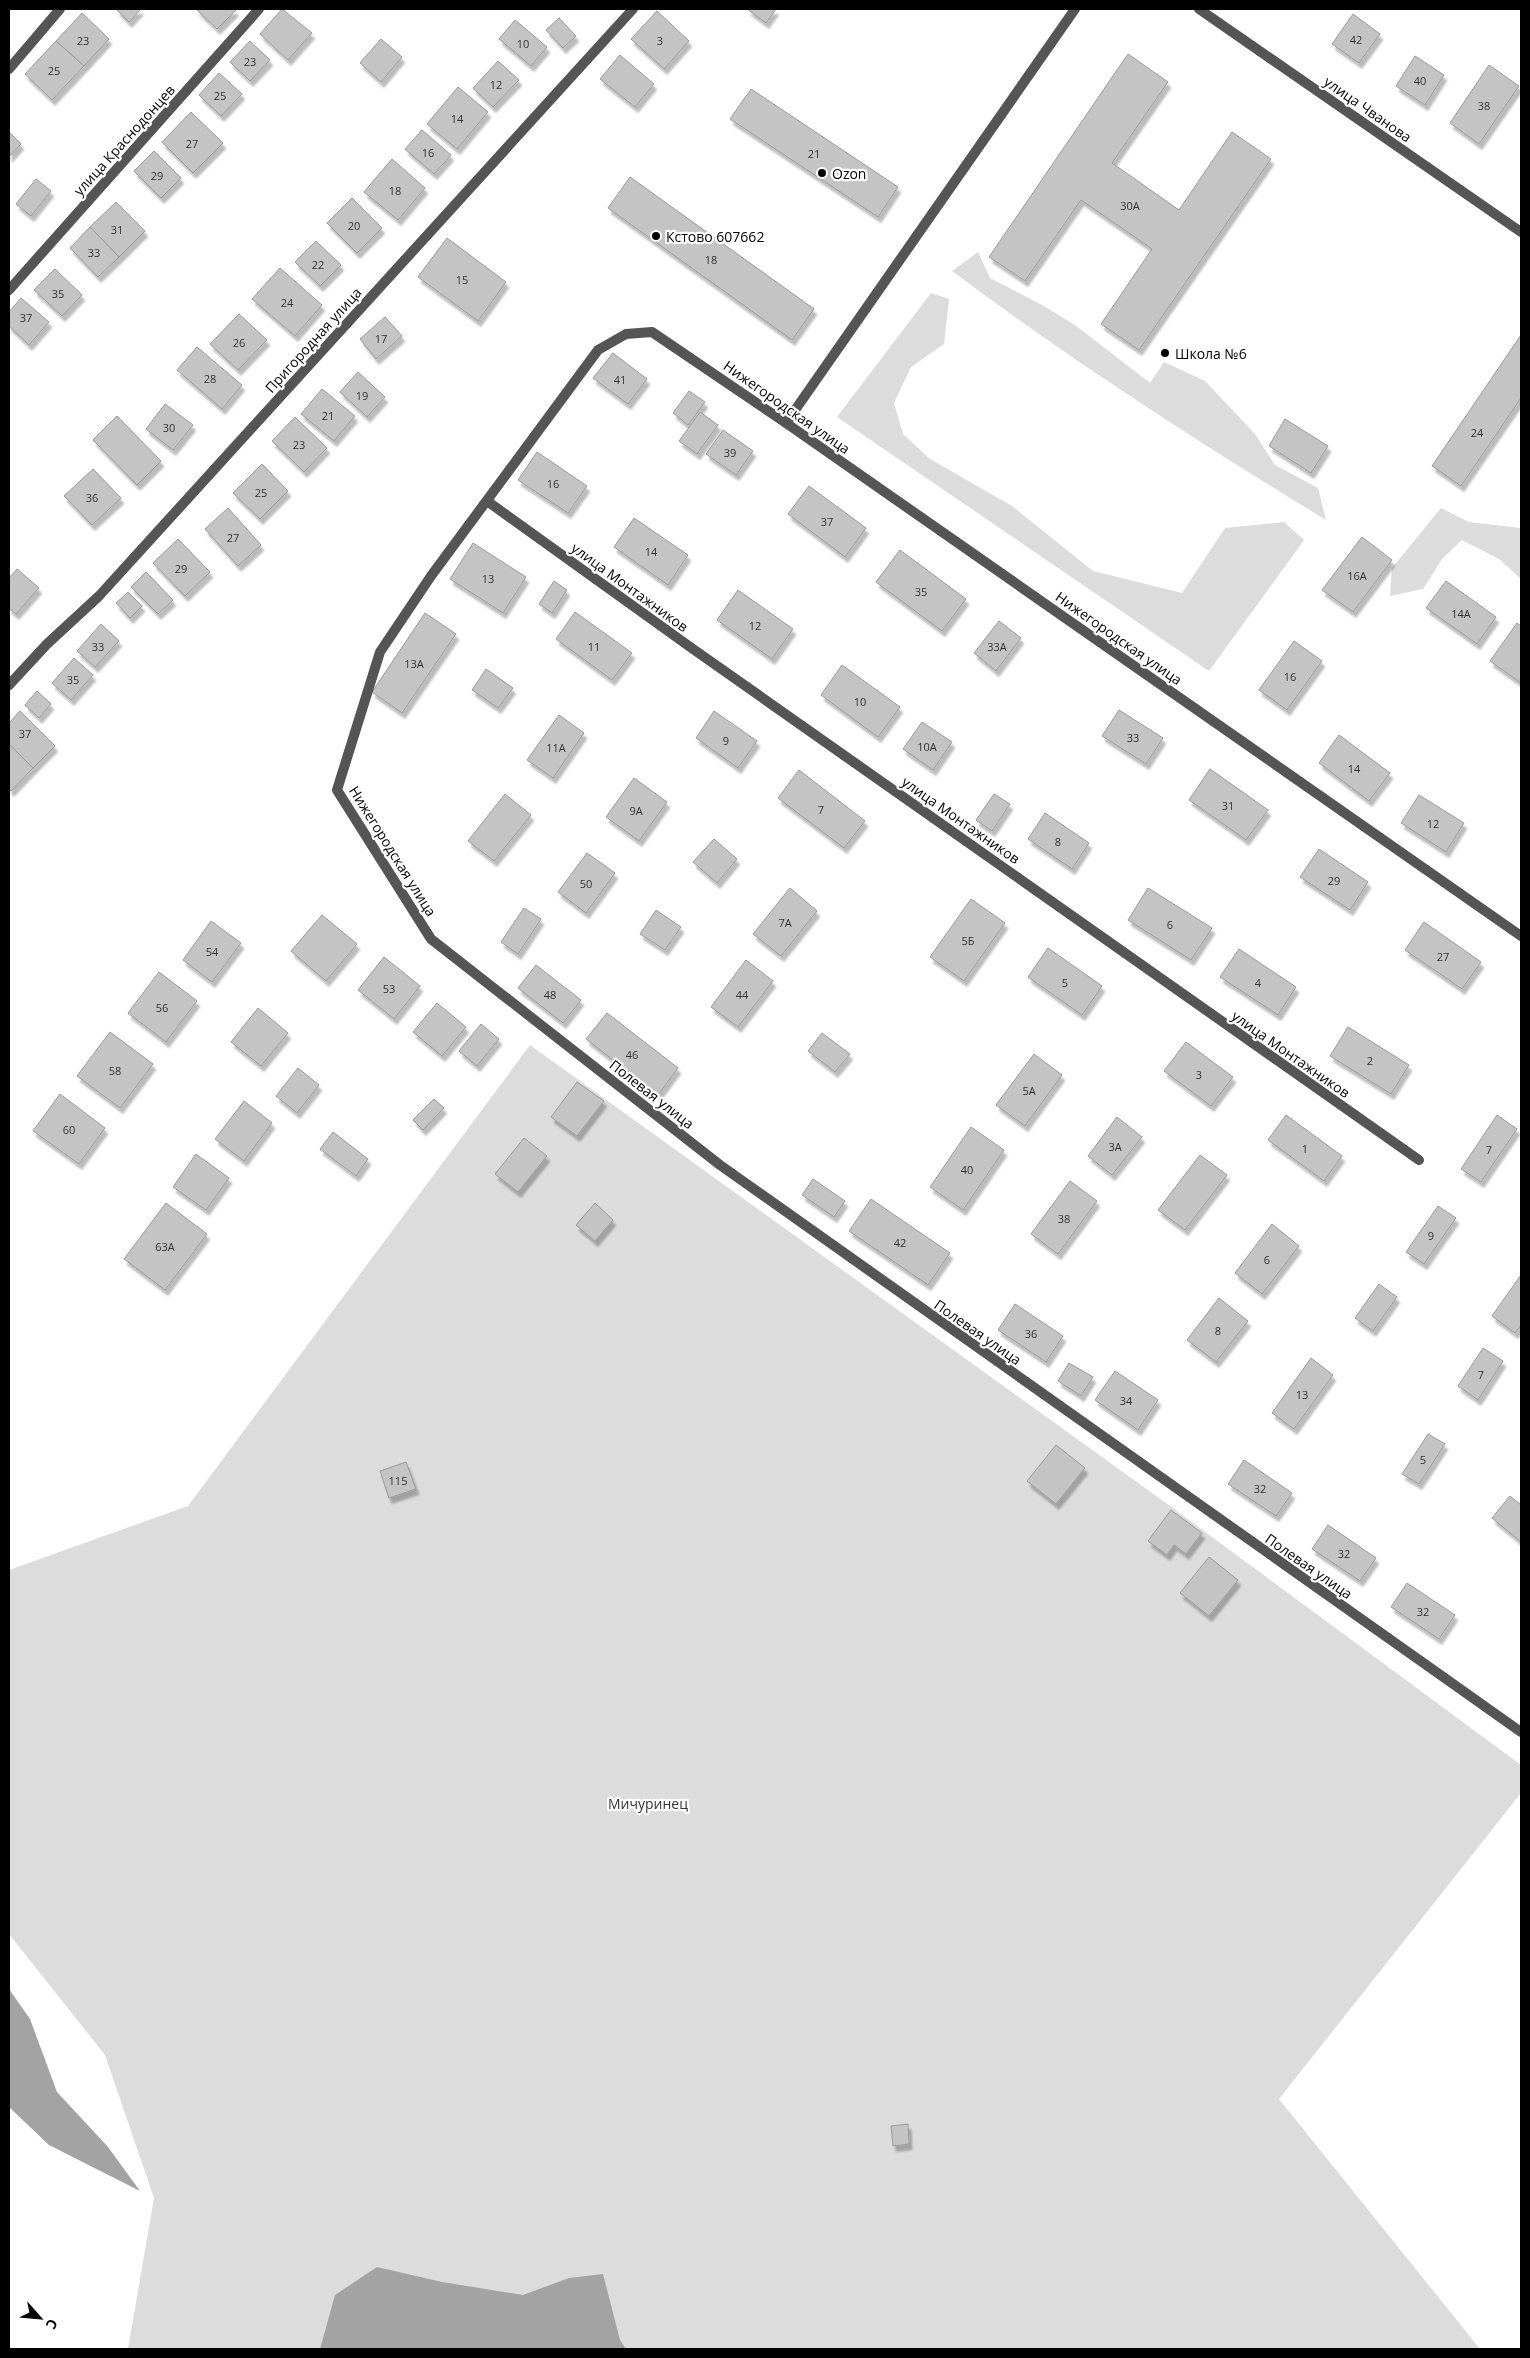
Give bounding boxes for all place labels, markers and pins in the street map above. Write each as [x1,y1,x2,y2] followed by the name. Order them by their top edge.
[832,164,866,183] place label: Ozon
[816,167,828,179] marker: Ozon
[666,227,764,246] place label: Кстово 607662
[650,230,662,242] marker: Кстово 607662
[1175,344,1247,363] place label: Школа №6
[1159,347,1171,359] marker: Школа №6

